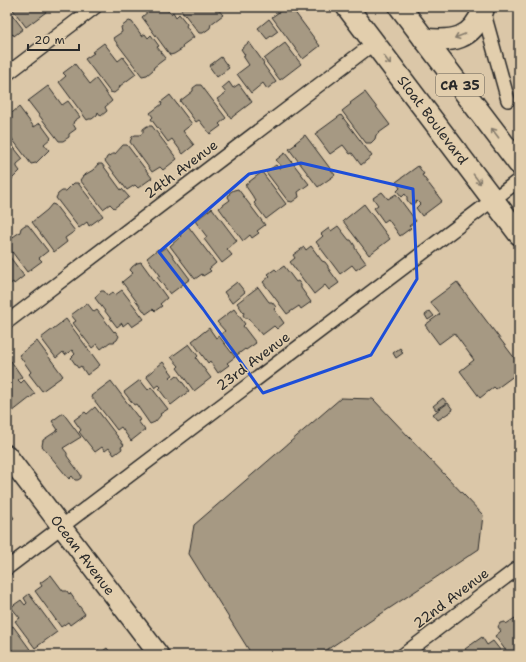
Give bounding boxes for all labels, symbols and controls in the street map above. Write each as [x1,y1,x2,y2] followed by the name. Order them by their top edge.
[28,26,79,52] scale bar
[34,32,65,48] text: 20 m
[454,32,466,40] one-way arrow
[383,55,392,66] one-way arrow
[394,72,472,168] street label: Sloat Boulevard
[436,74,484,96] road number: CA 35
[491,127,500,138] one-way arrow
[141,135,221,202] street label: 24th Avenue
[473,174,482,185] one-way arrow
[213,327,293,395] street label: 23rd Avenue
[47,511,119,599] street label: Ocean Avenue
[410,564,492,632] street label: 22nd Avenue

